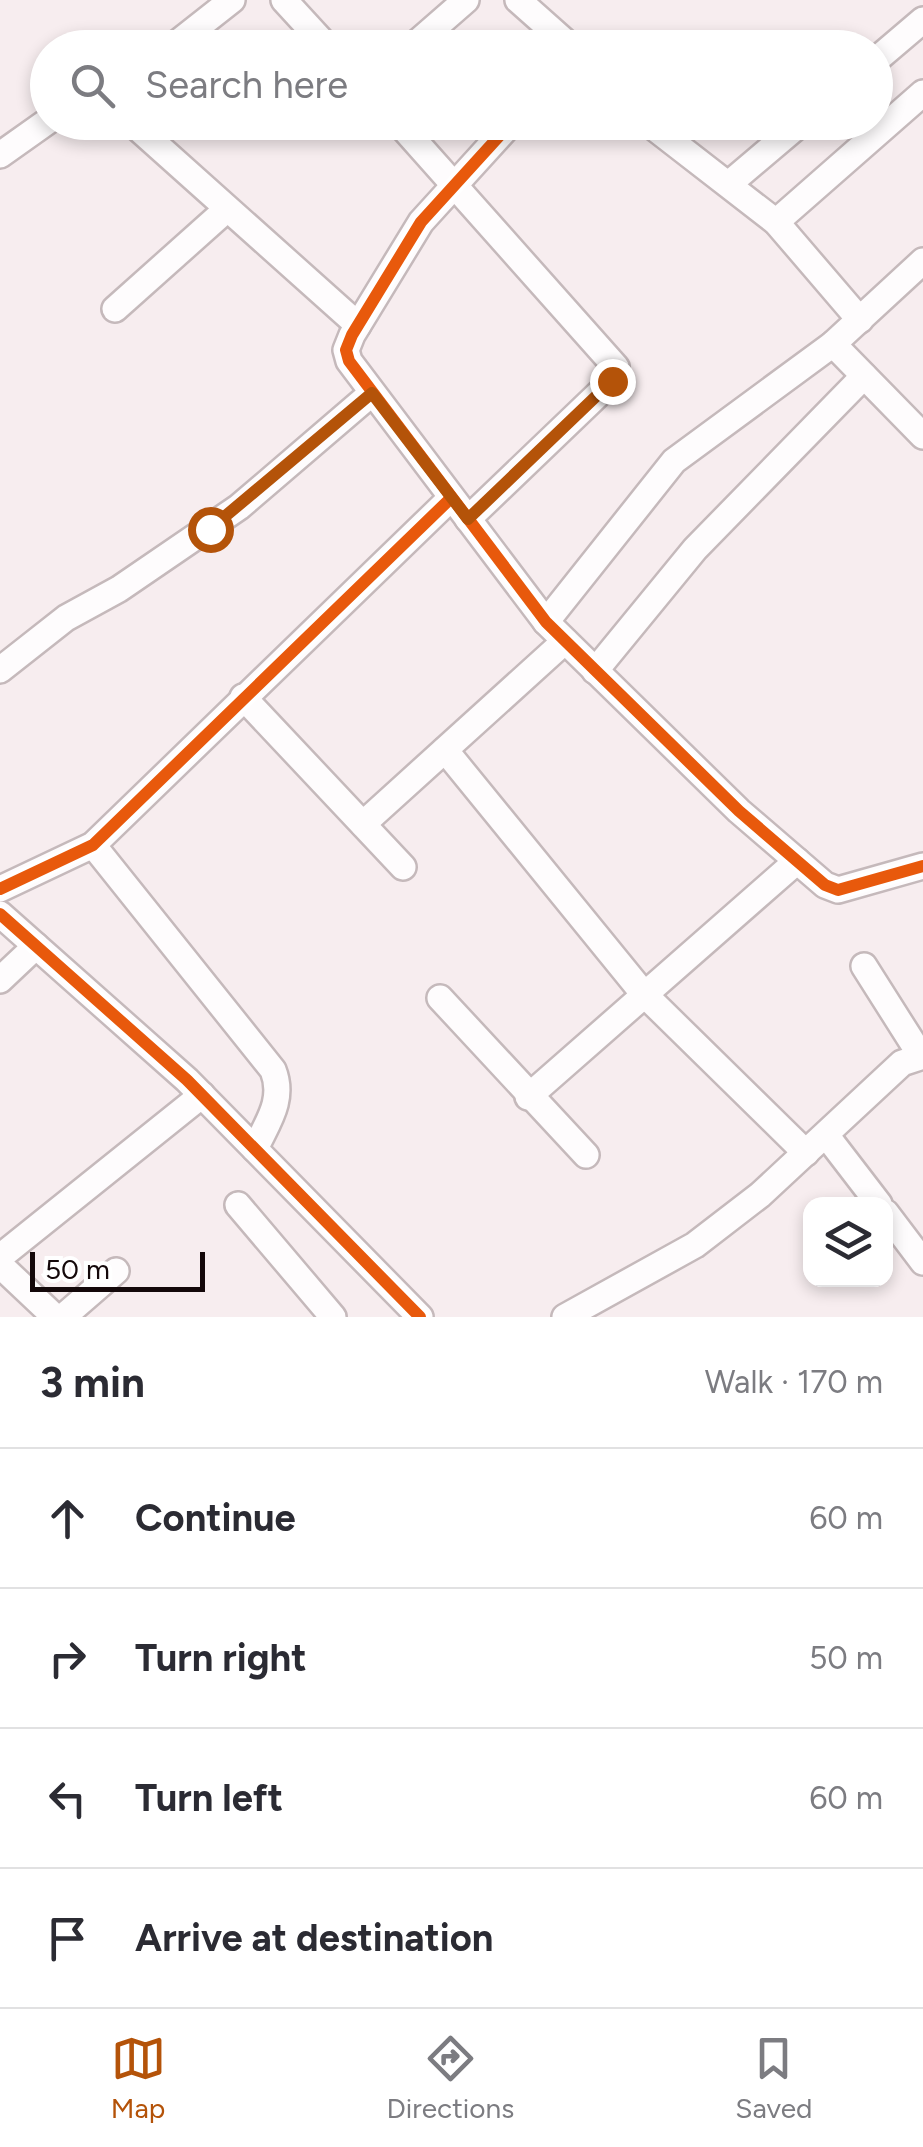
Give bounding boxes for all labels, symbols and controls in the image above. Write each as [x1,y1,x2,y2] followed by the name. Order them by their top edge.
[30,30,893,140] search box
[65,58,120,113] icon: search
[145,62,348,108] text: Search here
[590,359,636,405] route end
[188,507,234,553] route start
[803,1197,893,1287] map controls
[803,1197,893,1287] button: layers
[30,1247,205,1292] scale bar
[45,1252,110,1286] text: 50 m
[40,1357,145,1408] text: 3 min
[705,1363,883,1401] text: Walk · 170 m
[40,1491,95,1546] icon: ahead
[135,1495,296,1541] text: Continue
[809,1499,883,1537] text: 60 m
[40,1631,95,1686] icon: right
[135,1635,307,1681] text: Turn right
[809,1639,883,1677] text: 50 m
[40,1771,95,1826] icon: left
[135,1775,283,1821] text: Turn left
[809,1779,883,1817] text: 60 m
[40,1911,95,1966] icon: arrive
[135,1915,493,1961] text: Arrive at destination
[111,2031,166,2125] tab: Map
[387,2031,514,2125] tab: Directions
[735,2031,812,2125] tab: Saved

